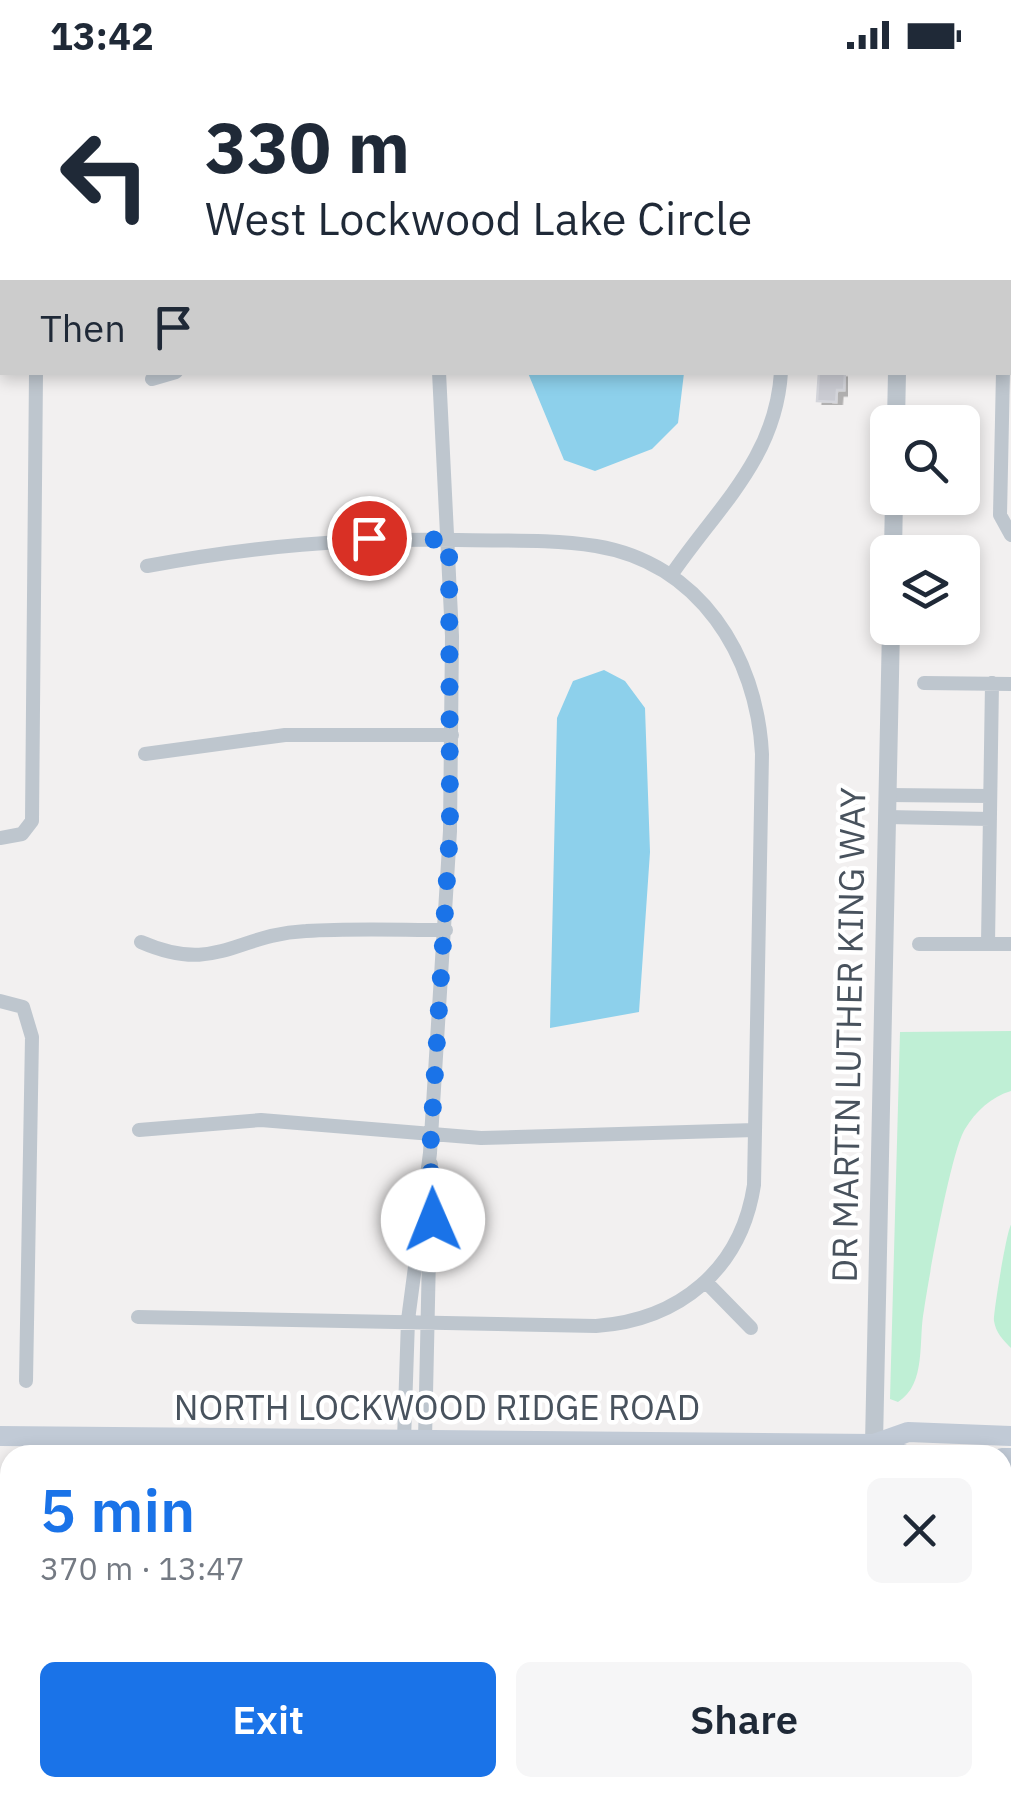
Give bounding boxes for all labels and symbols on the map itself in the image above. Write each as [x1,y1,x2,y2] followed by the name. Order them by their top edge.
[327,496,412,581] pin
[821,787,875,1283] street label: DR MARTIN LUTHER KING WAY
[381,1168,485,1272] position arrow
[174,1384,700,1430] street label: NORTH LOCKWOOD RIDGE ROAD

